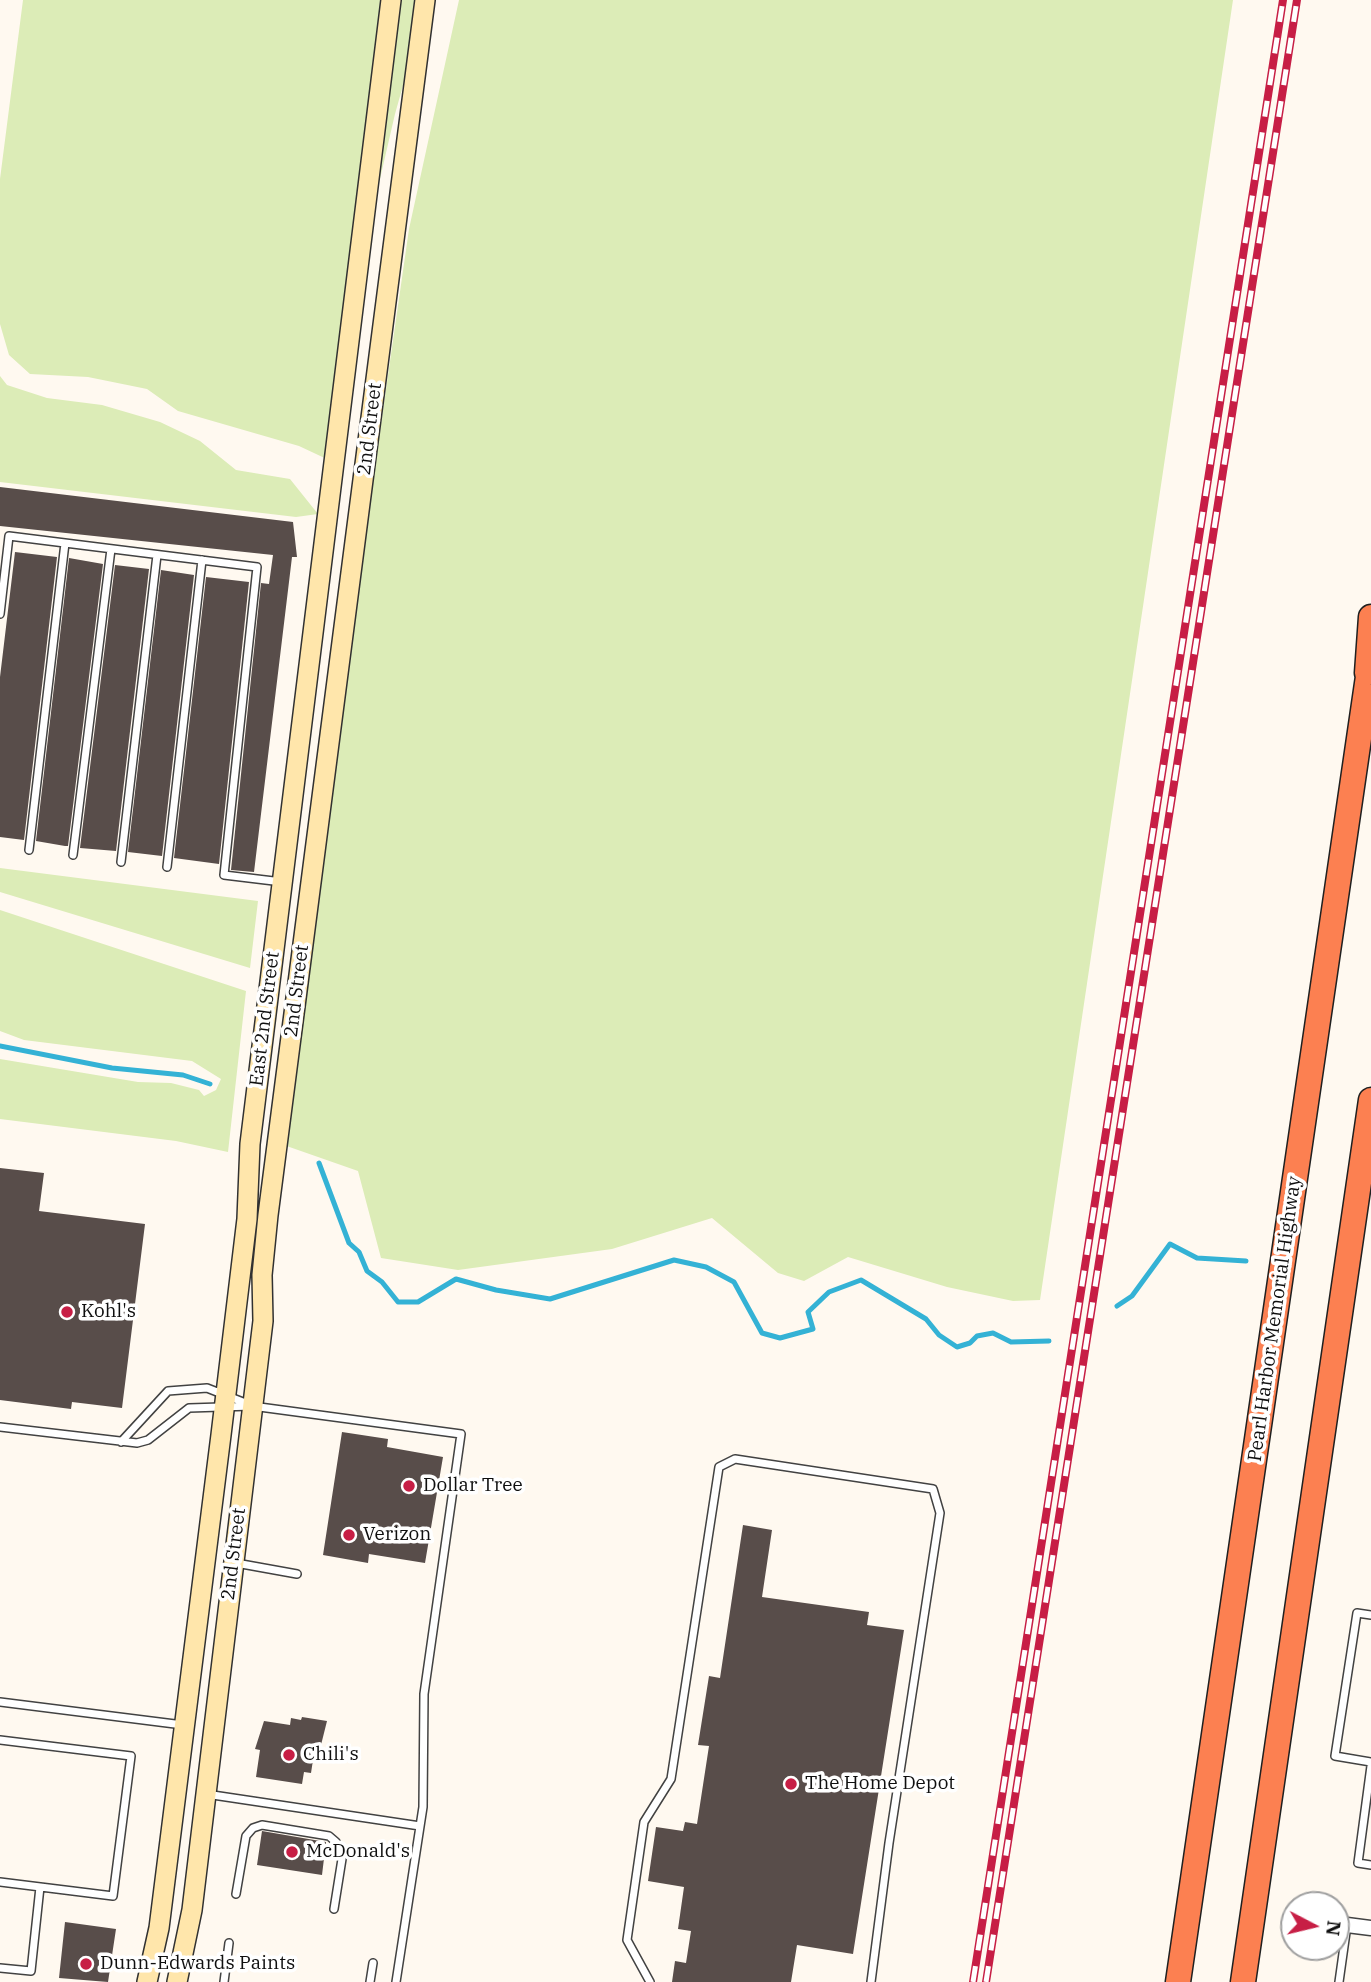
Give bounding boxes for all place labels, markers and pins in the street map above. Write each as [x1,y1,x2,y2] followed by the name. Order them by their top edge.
[81,1301,136,1323] place label: Kohl's
[59,1304,75,1320] marker: Kohl's
[423,1475,523,1497] place label: Dollar Tree
[401,1478,417,1494] marker: Dollar Tree
[363,1524,431,1546] place label: Verizon
[341,1527,357,1543] marker: Verizon
[303,1744,359,1766] place label: Chili's
[281,1747,297,1763] marker: Chili's
[805,1773,955,1795] place label: The Home Depot
[783,1776,799,1792] marker: The Home Depot
[306,1841,410,1863] place label: McDonald's
[284,1844,300,1860] marker: McDonald's
[100,1953,295,1975] place label: Dunn-Edwards Paints
[78,1956,94,1972] marker: Dunn-Edwards Paints

